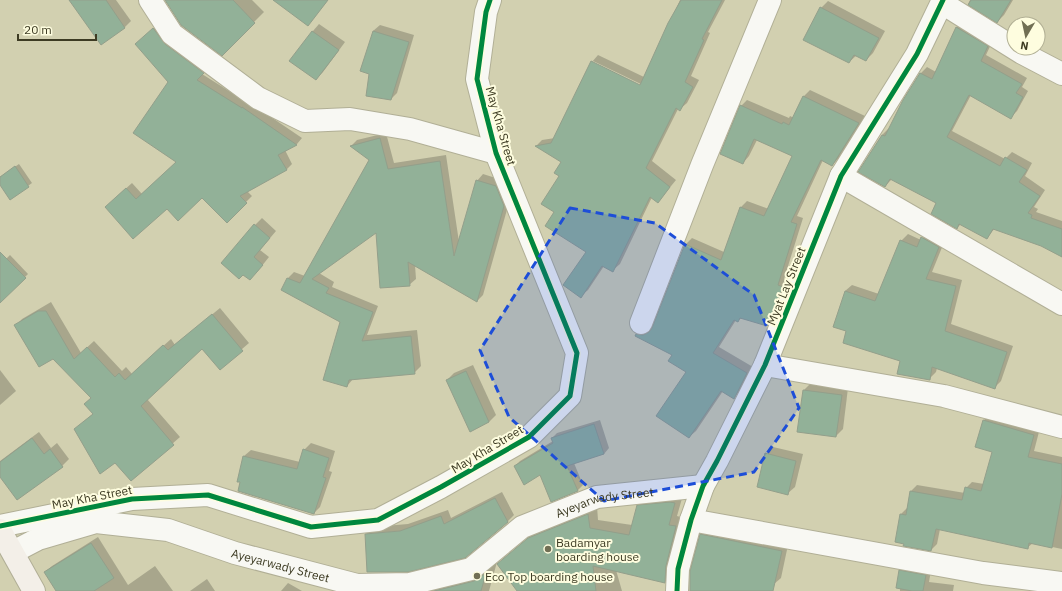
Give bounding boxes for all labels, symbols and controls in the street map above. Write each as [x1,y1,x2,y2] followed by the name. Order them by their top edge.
[18,16,96,42] scale bar
[1006,16,1046,56] north arrow
[24,22,52,37] text: 20 m
[1019,38,1029,53] text: N
[483,85,519,167] street label: May Kha Street
[763,245,809,327] street label: Myat Lay Street
[448,422,526,476] street label: May Kha Street
[51,482,133,512] street label: May Kha Street
[553,484,654,520] street label: Ayeyarwady Street
[556,535,640,564] place label: Badamyar boarding house
[543,544,553,554] marker: Badamyar boarding house
[230,545,331,585] street label: Ayeyarwady Street
[485,569,614,584] place label: Eco Top boarding house
[472,571,482,581] marker: Eco Top boarding house

